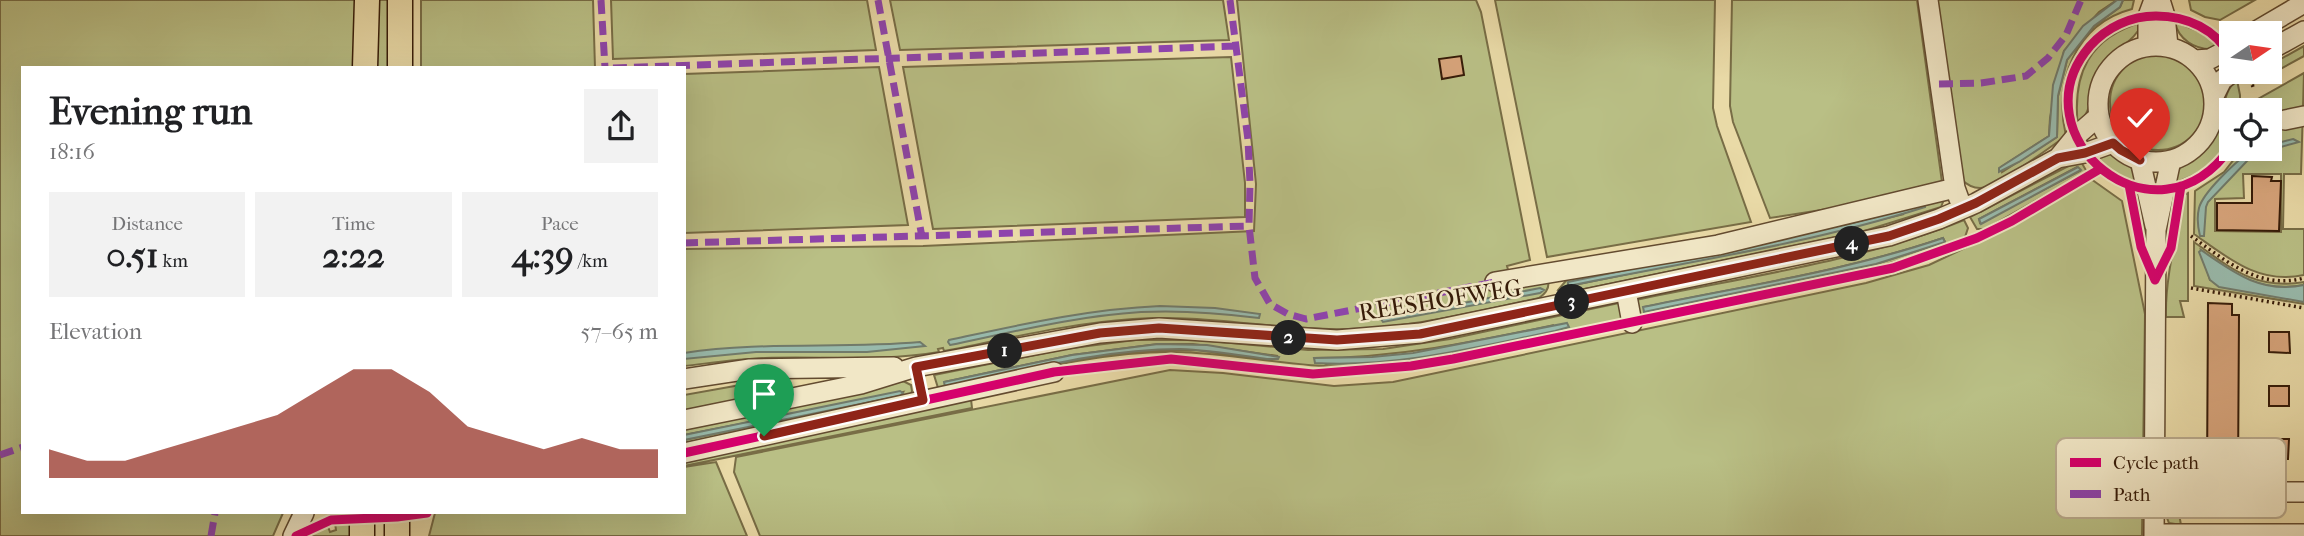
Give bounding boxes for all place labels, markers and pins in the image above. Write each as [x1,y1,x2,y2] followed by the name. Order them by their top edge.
[2110,88,2170,160] pin
[1834,226,1870,262] pin: 4
[1554,284,1590,320] pin: 3
[1272,320,1306,356] pin: 2
[988,334,1023,368] pin: 1
[734,364,794,436] pin

